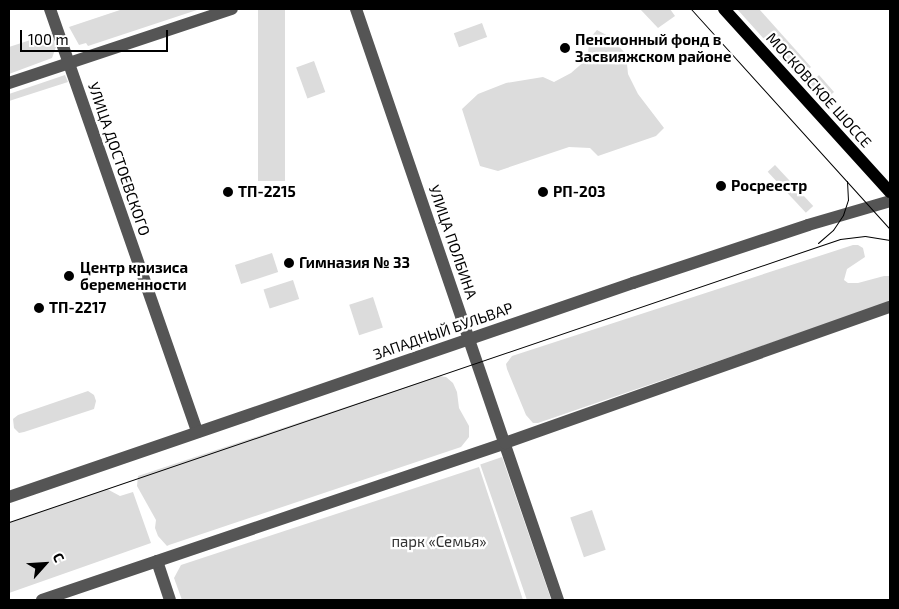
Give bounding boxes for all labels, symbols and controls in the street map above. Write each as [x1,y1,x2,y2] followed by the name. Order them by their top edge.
[22,20,170,52] scale bar
[763,29,875,151] street label: МОСКОВСКОЕ ШОССЕ
[28,30,69,48] text: 100 m
[575,30,731,65] place label: Пенсионный фонд в Засвияжском районе
[559,42,571,54] marker: Пенсионный фонд в Засвияжском районе
[84,80,154,238] street label: УЛИЦА ДОСТОЕВСКОГО
[731,177,807,195] place label: Росреестр
[715,180,727,192] marker: Росреестр
[238,183,296,201] place label: ТП-2215
[425,183,481,301] street label: УЛИЦА ПОЛБИНА
[553,183,606,201] place label: РП-203
[222,186,234,198] marker: ТП-2215
[537,186,549,198] marker: РП-203
[299,254,410,272] place label: Гимназия № 33
[283,257,295,269] marker: Гимназия № 33
[80,258,188,293] place label: Центр кризиса беременности
[62,269,76,283] marker: Центр кризиса беременности
[49,299,106,317] place label: ТП-2217
[371,299,515,363] street label: ЗАПАДНЫЙ БУЛЬВАР
[33,302,45,314] marker: ТП-2217
[391,533,487,551] park label: парк «Семья»
[20,539,70,589] north arrow
[49,550,68,565] text: С

